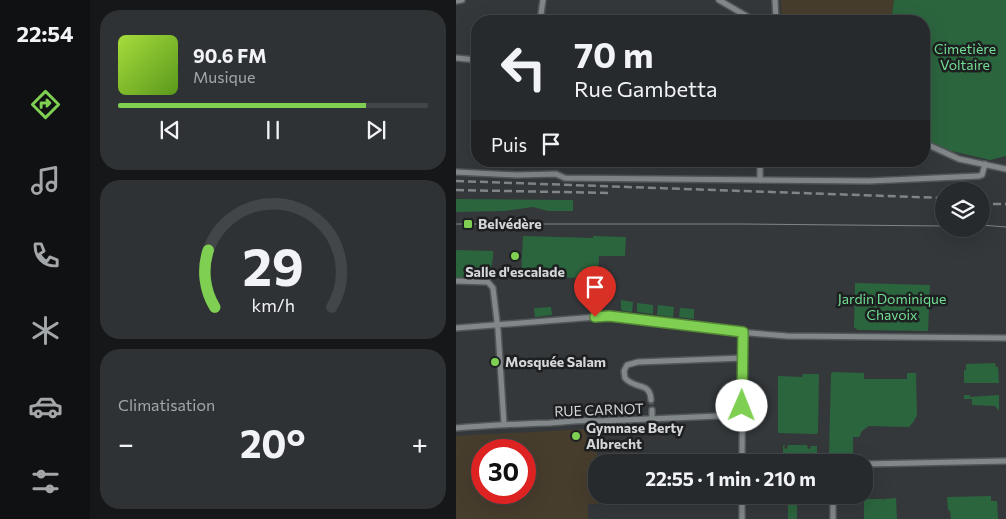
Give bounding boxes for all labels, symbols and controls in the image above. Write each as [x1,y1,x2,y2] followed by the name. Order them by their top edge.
[16,20,74,47] text: 22:54
[574,32,654,75] text: 70 m
[491,35,556,100] icon: left
[934,40,996,73] park label: Cimetière Voltaire
[193,44,266,67] text: 90.6 FM
[193,67,255,86] text: Musique
[574,75,718,102] text: Rue Gambetta
[28,87,63,122] icon: directions
[156,116,184,144] icon: previous
[259,116,287,144] icon: pause
[362,116,390,144] icon: next
[537,130,565,158] icon: arrive
[491,133,527,156] text: Puis
[28,163,63,198] icon: music
[935,182,990,237] map controls
[935,182,990,237] button: layers
[478,215,542,232] place label: Belvédère
[462,218,474,230] marker: Belvédère
[242,233,304,297] text: 29
[28,238,63,273] icon: phone
[509,250,521,262] marker: Salle d'escalade
[465,263,565,280] place label: Salle d'escalade
[574,266,616,317] pin
[581,273,609,301] icon: arrive
[838,290,946,323] park label: Jardin Dominique Chavoix
[251,294,295,316] text: km/h
[28,313,63,348] icon: climate
[505,353,606,370] place label: Mosquée Salam
[489,356,501,368] marker: Mosquée Salam
[715,379,767,431] position arrow
[28,389,63,424] icon: car
[118,395,215,414] text: Climatisation
[554,399,644,420] street label: RUE CARNOT
[240,419,306,466] text: 20°
[586,419,684,452] place label: Gymnase Berty Albrecht
[118,426,134,460] text: −
[412,426,428,460] text: +
[570,430,582,442] marker: Gymnase Berty Albrecht
[471,439,536,504] speed limit sign: 30
[28,464,63,499] icon: filters
[645,467,816,490] text: 22:55 · 1 min · 210 m

